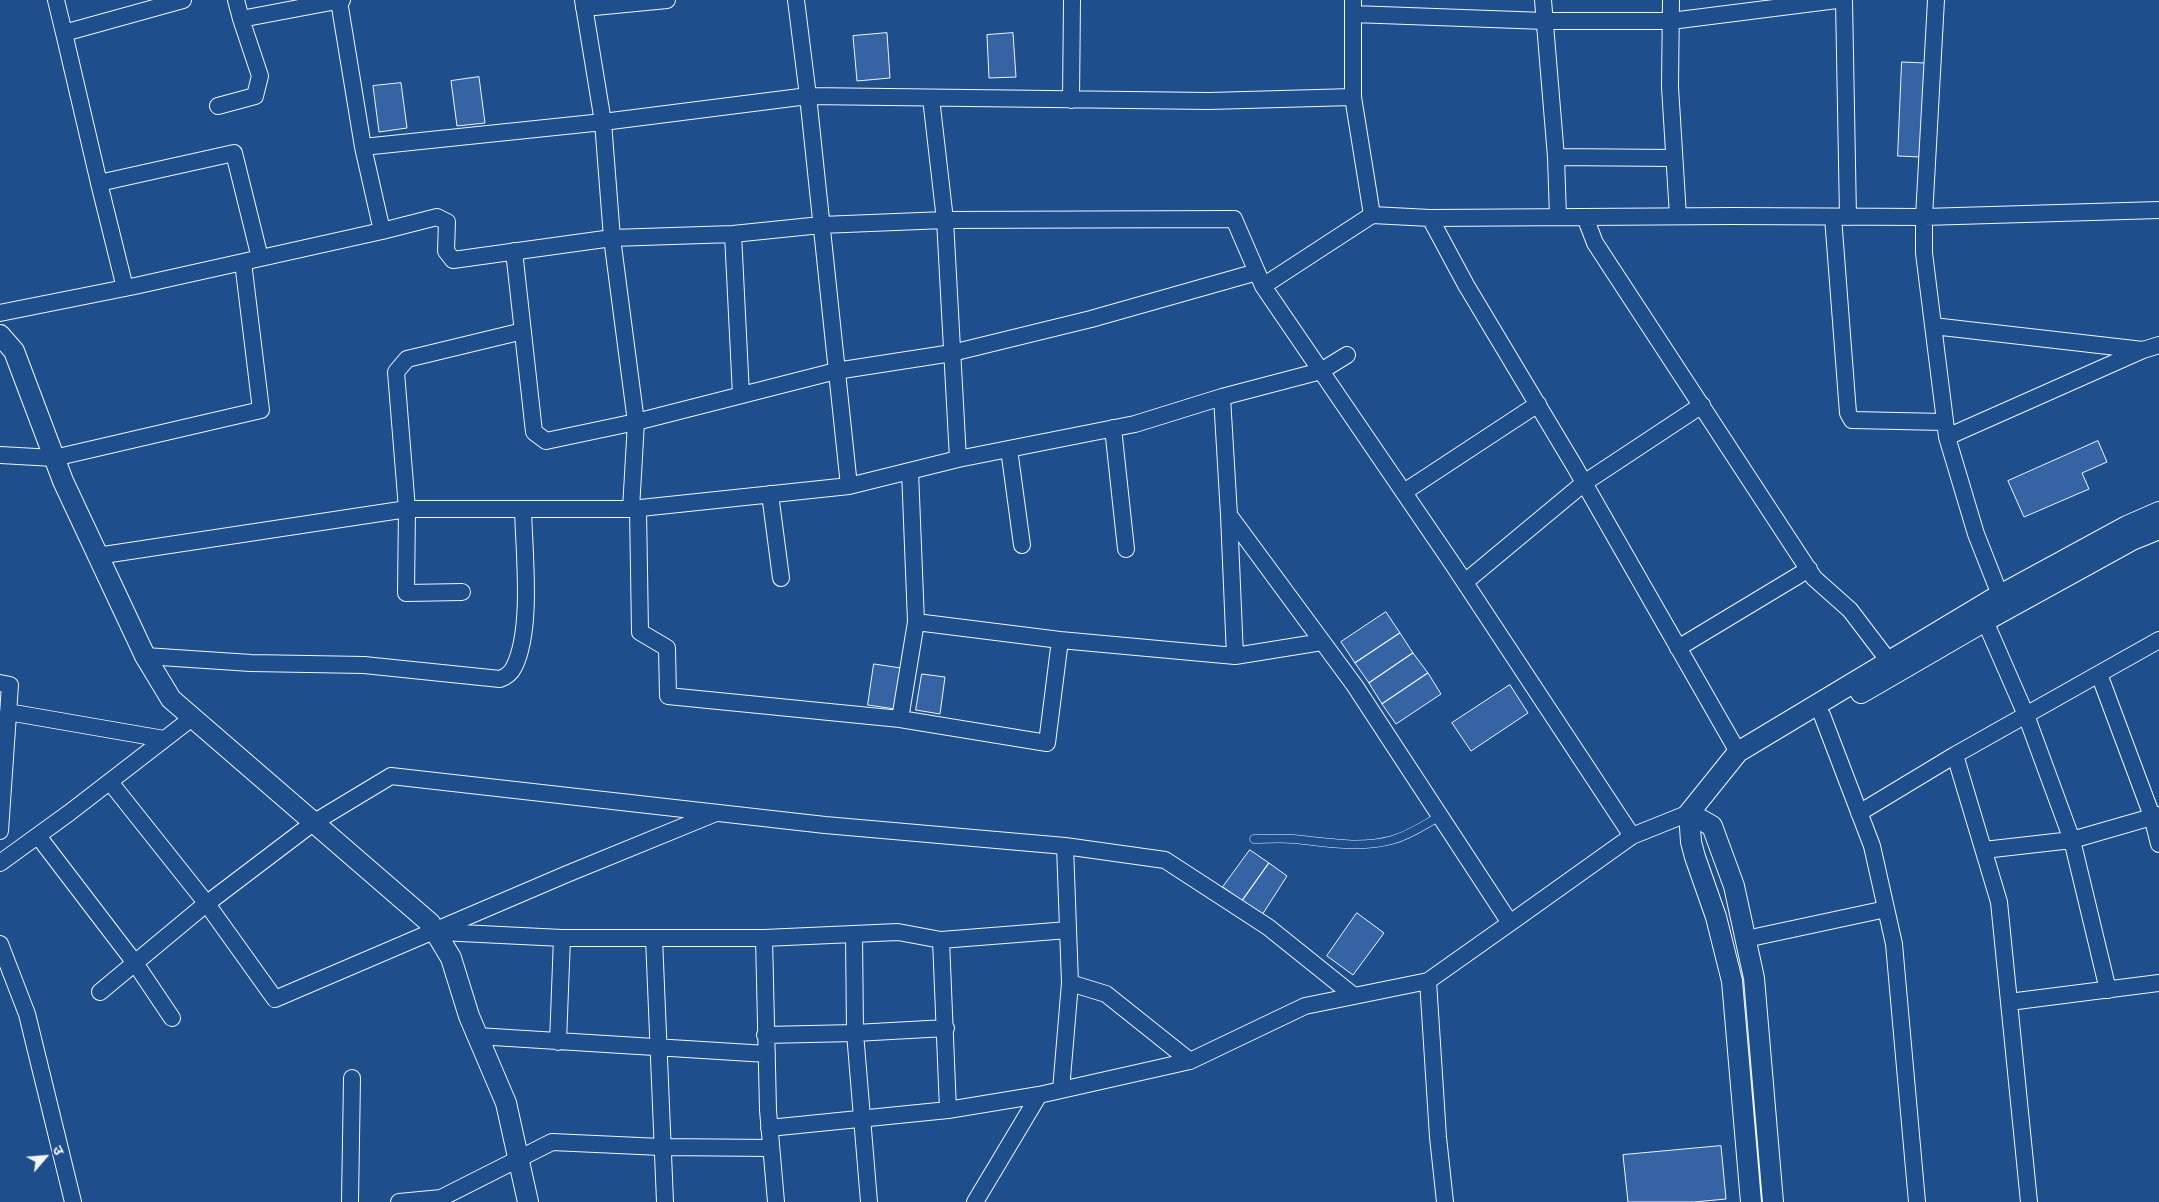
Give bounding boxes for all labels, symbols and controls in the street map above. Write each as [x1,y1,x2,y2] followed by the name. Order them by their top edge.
[20,1132,70,1182] north arrow
[48,1142,69,1158] text: उ

